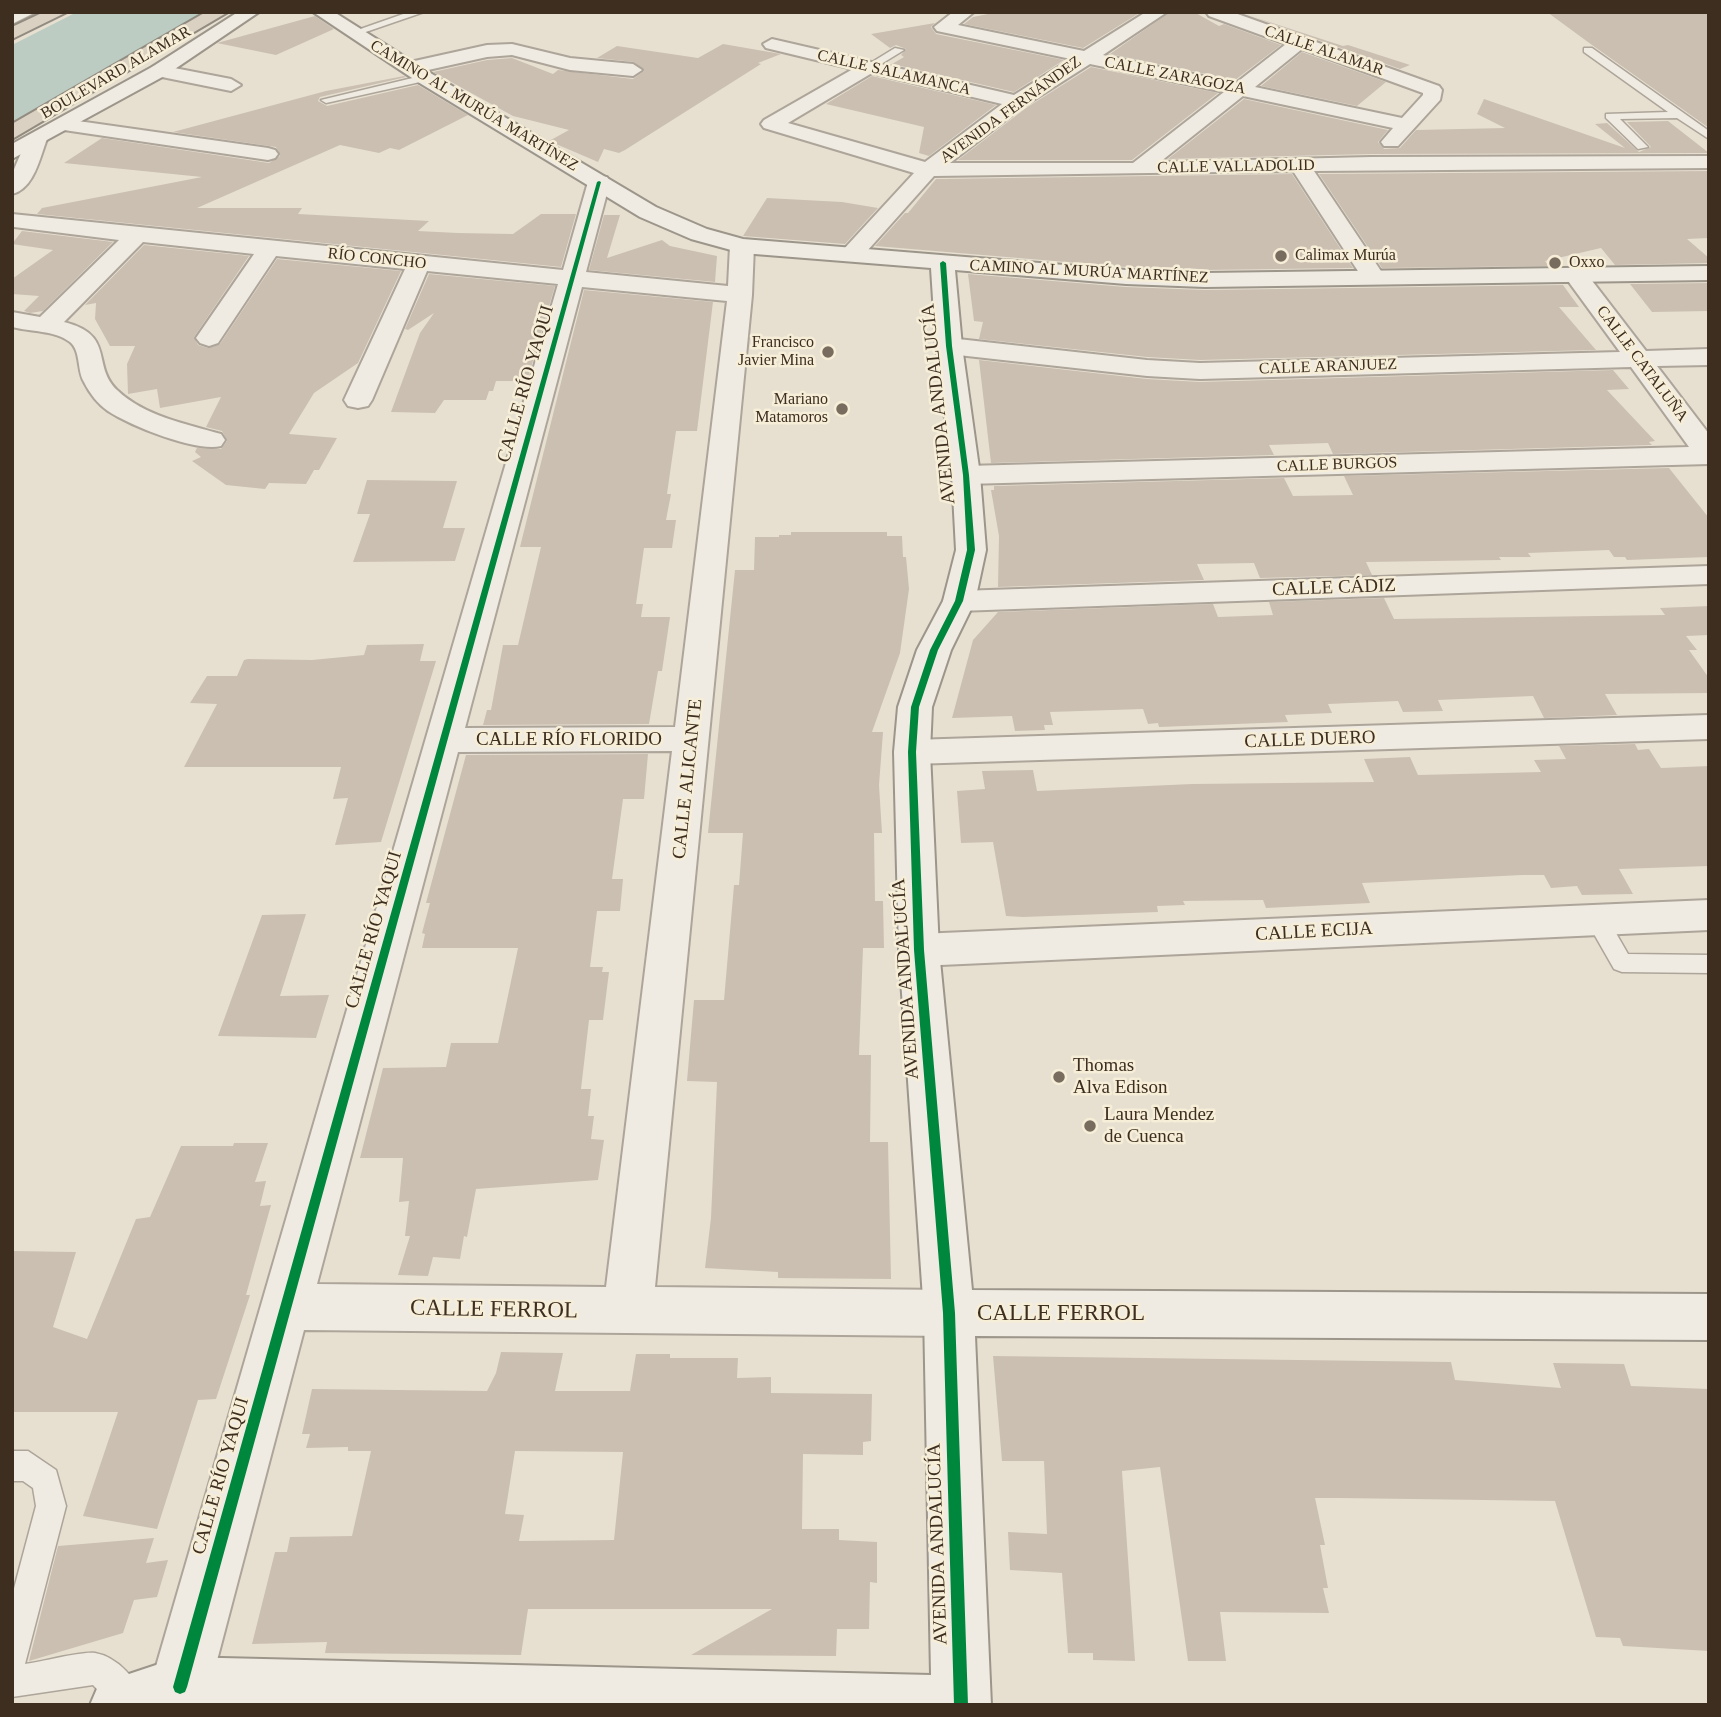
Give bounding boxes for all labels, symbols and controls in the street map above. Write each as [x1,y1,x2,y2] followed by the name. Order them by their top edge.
[38,22,194,124] street label: BOULEVARD ALAMAR
[1262,22,1386,80] street label: CALLE ALAMAR
[366,36,582,176] street label: CAMINO AL MURÚA MARTÍNEZ
[815,46,973,100] street label: CALLE SALAMANCA
[937,52,1085,168] street label: AVENIDA FERNÁNDEZ
[1103,53,1247,99] street label: CALLE ZARAGOZA
[1157,156,1315,178] street label: CALLE VALLADOLID
[327,244,427,274] street label: RÍO CONCHO
[1295,246,1396,266] place label: Calimax Murúa
[1273,248,1289,264] marker: Calimax Murúa
[1569,253,1605,273] place label: Oxxo
[1547,255,1563,271] marker: Oxxo
[969,256,1209,288] street label: CAMINO AL MURÚA MARTÍNEZ
[917,302,961,506] street label: AVENIDA ANDALUCÍA
[1592,302,1692,426] street label: CALLE CATALUÑA
[493,303,559,465] street label: CALLE RÍO YAQUI
[738,333,814,371] place label: Francisco Javier Mina
[820,344,836,360] marker: Francisco Javier Mina
[1259,355,1397,379] street label: CALLE ARANJUEZ
[755,390,828,428] place label: Mariano Matamoros
[834,401,850,417] marker: Mariano Matamoros
[1276,453,1398,477] street label: CALLE BURGOS
[1272,574,1396,602] street label: CALLE CÁDIZ
[668,698,708,860] street label: CALLE ALICANTE
[1244,726,1376,754] street label: CALLE DUERO
[476,729,662,751] street label: CALLE RÍO FLORIDO
[341,849,407,1011] street label: CALLE RÍO YAQUI
[888,878,924,1080] street label: AVENIDA ANDALUCÍA
[1255,918,1373,946] street label: CALLE ECIJA
[1073,1055,1167,1099] place label: Thomas Alva Edison
[1051,1069,1067,1085] marker: Thomas Alva Edison
[1104,1104,1214,1148] place label: Laura Mendez de Cuenca
[1082,1118,1098,1134] marker: Laura Mendez de Cuenca
[410,1295,578,1325] street label: CALLE FERROL
[977,1300,1145,1328] street label: CALLE FERROL
[188,1395,254,1557] street label: CALLE RÍO YAQUI
[923,1443,953,1645] street label: AVENIDA ANDALUCÍA

